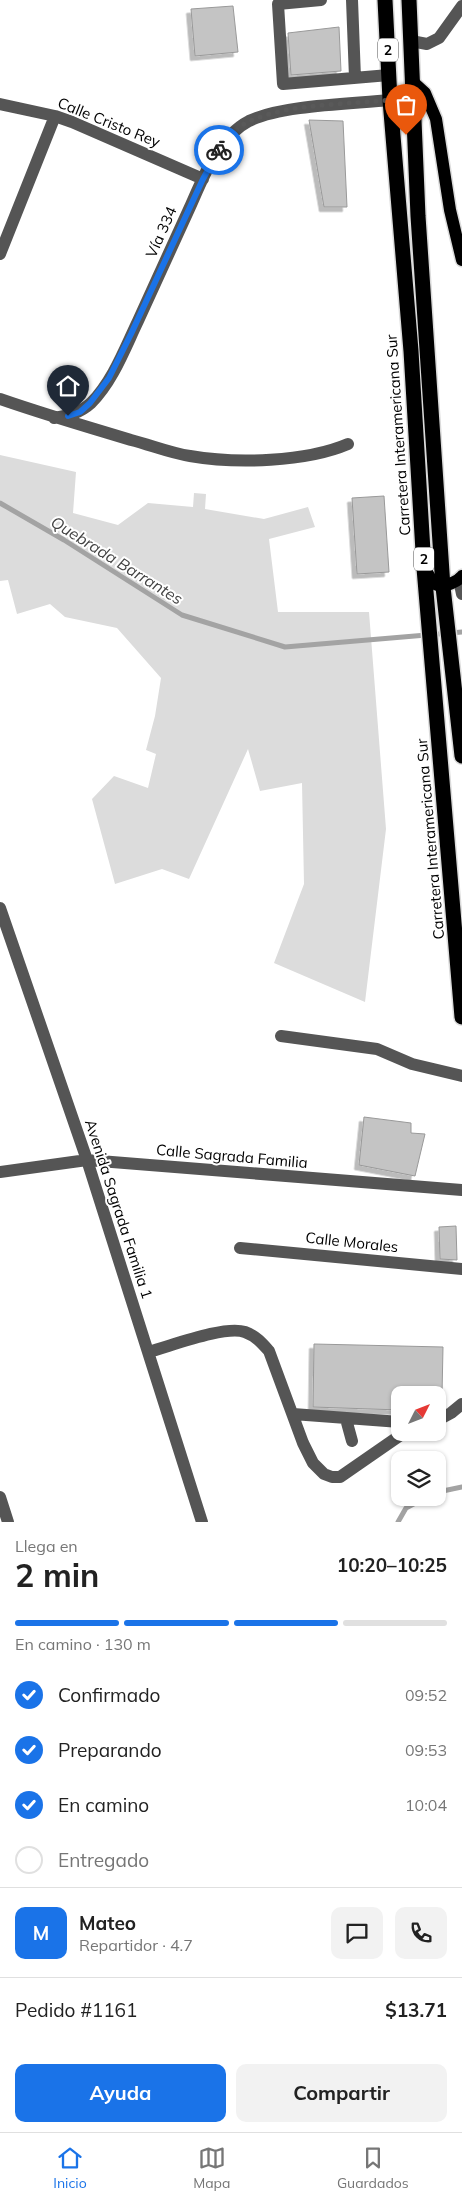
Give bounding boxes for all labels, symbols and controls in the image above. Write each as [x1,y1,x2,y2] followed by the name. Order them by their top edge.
[378,38,398,62] road number: 2
[385,84,427,135] pin
[392,91,420,119] icon: bag
[55,93,163,151] street label: Calle Cristo Rey
[194,125,244,175] courier
[205,136,233,164] icon: bike
[141,203,181,261] street label: Vía 334
[381,333,415,536] street label: Carretera Interamericana Sur
[47,365,89,416] pin
[54,372,82,400] icon: home
[47,511,187,609] water label: Quebrada Barrantes
[414,548,434,570] road number: 2
[412,737,448,940] street label: Carretera Interamericana Sur
[81,1117,157,1301] street label: Avenida Sagrada Familia 1
[156,1140,308,1172] street label: Calle Sagrada Familia
[305,1228,399,1256] street label: Calle Morales
[391,1386,446,1441] north arrow
[391,1386,446,1506] map controls
[391,1451,446,1506] button: layers
[15,1536,78,1556] text: Llega en
[337,1553,447,1577] text: 10:20–10:25
[15,1555,99,1595] text: 2 min
[15,1634,151,1654] text: En camino · 130 m
[15,1681,43,1709] icon: check
[58,1683,160,1707] text: Confirmado
[405,1685,447,1705] text: 09:52
[15,1736,43,1764] icon: check
[58,1738,162,1762] text: Preparando
[405,1740,447,1760] text: 09:53
[15,1791,43,1819] icon: check
[58,1793,149,1817] text: En camino
[405,1795,447,1815] text: 10:04
[58,1848,149,1872] text: Entregado
[331,1907,383,1959] button: chat
[395,1907,447,1959] button: phone
[79,1911,136,1935] text: Mateo
[33,1921,49,1945] text: M
[79,1935,193,1955] text: Repartidor · 4.7
[15,1998,137,2022] text: Pedido #1161
[385,1998,447,2022] text: $13.71
[15,2064,226,2122] button: Ayuda
[236,2064,447,2122] button: Compartir
[53,2144,87,2192] tab: Inicio
[193,2144,230,2192] tab: Mapa
[337,2144,409,2192] tab: Guardados

